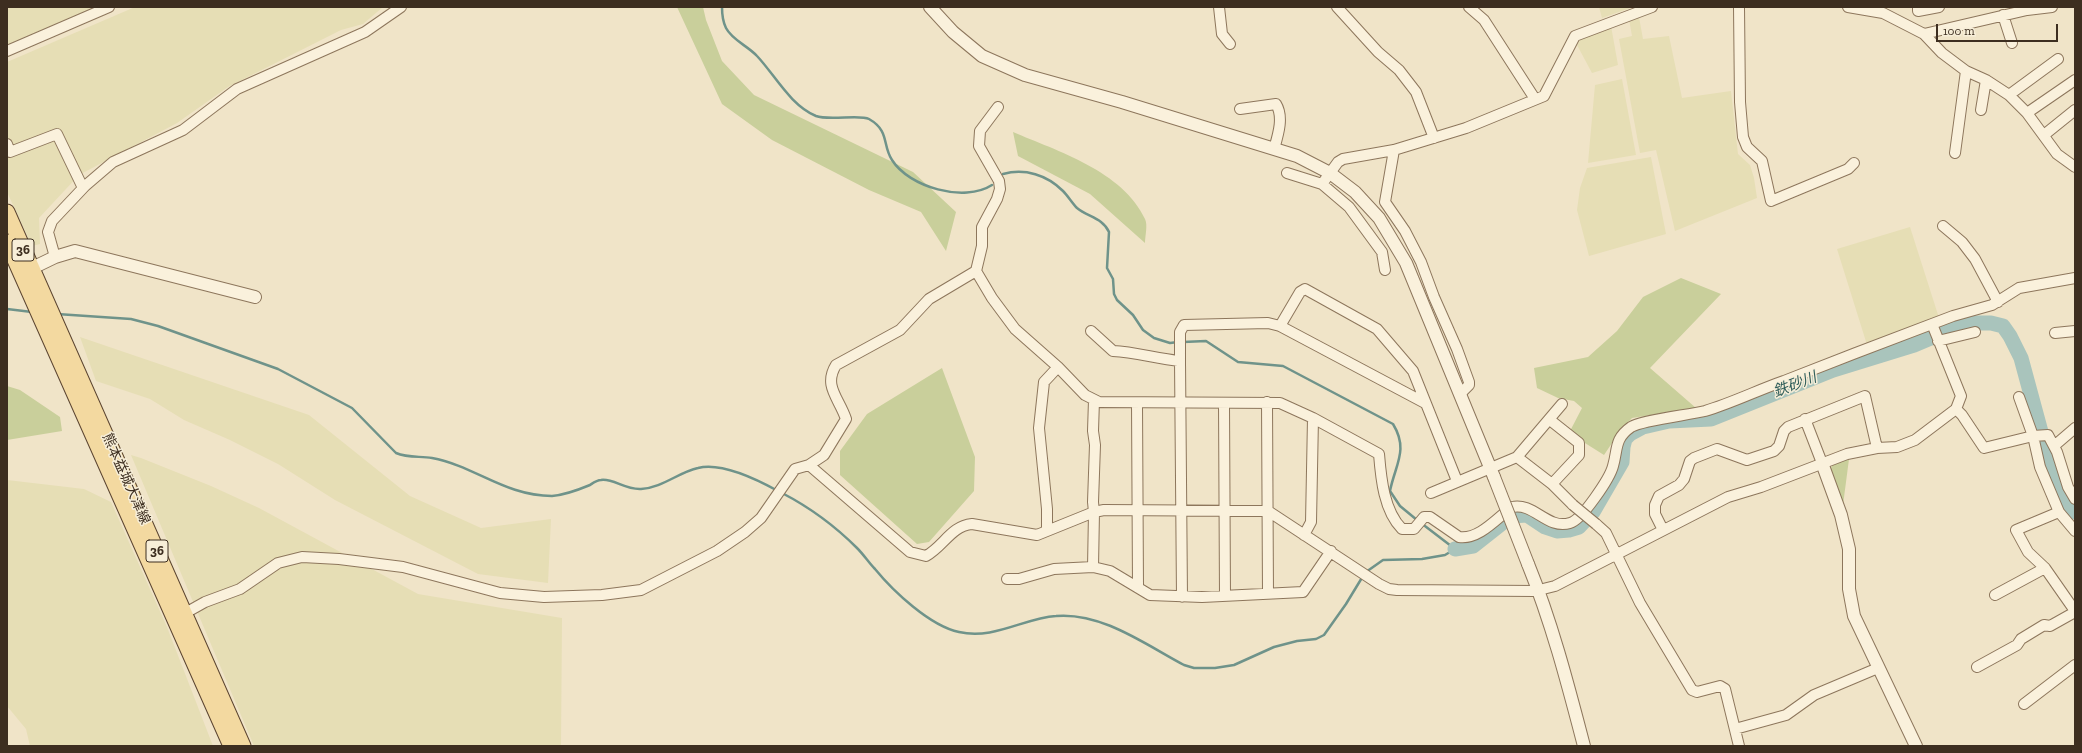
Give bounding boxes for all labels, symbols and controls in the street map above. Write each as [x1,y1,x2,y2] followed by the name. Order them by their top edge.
[1938,16,2060,42] scale bar
[1943,24,1975,38] text: 100 m
[12,239,34,261] road number: 36
[1771,369,1819,401] water label: 鉄砂川
[98,431,154,527] street label: 熊本益城大津線
[146,540,168,562] road number: 36

